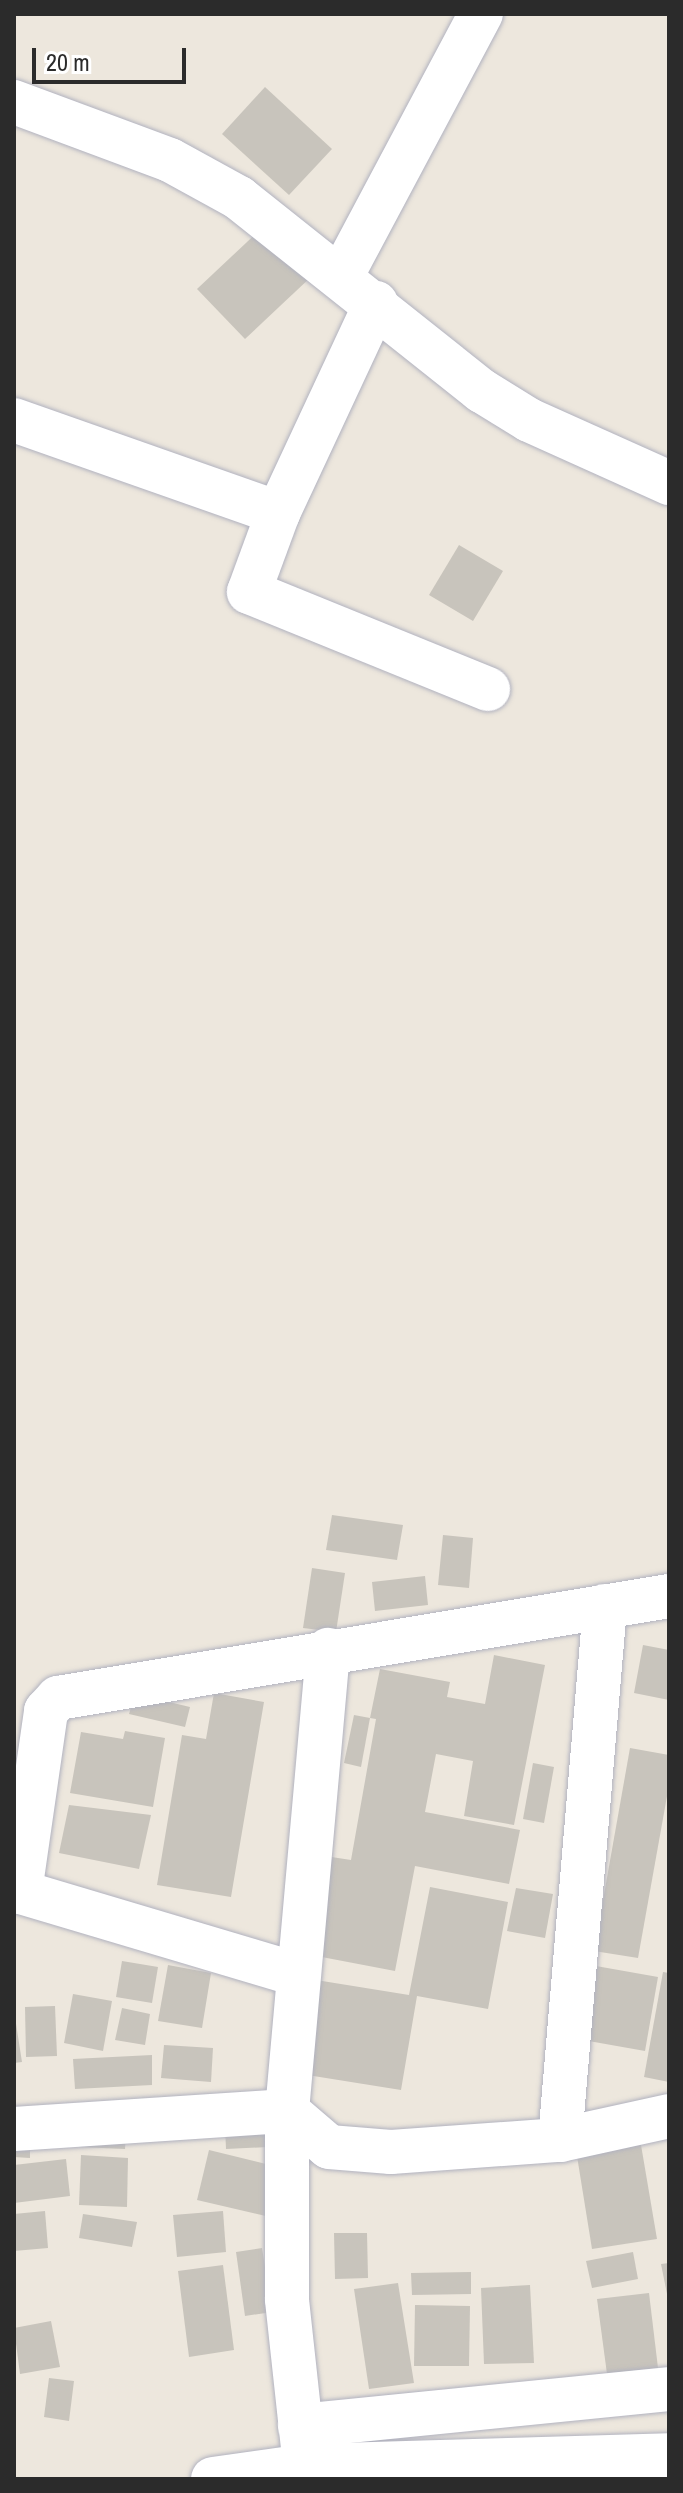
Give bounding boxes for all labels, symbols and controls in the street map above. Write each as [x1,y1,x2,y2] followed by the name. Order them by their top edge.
[36,32,190,82] scale bar
[46,46,90,78] text: 20 m

